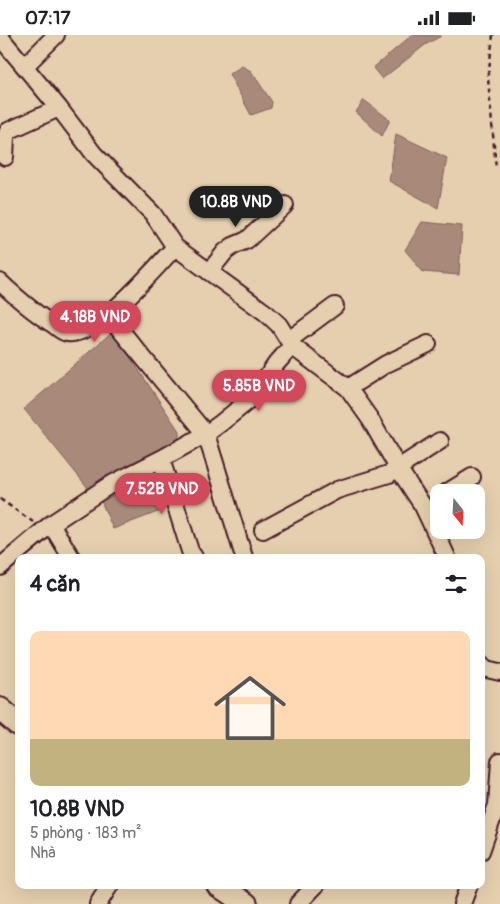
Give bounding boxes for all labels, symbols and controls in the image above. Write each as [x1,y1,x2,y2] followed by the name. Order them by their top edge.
[25,6,71,30] text: 07:17
[179,185,293,228] pin: 10.8B VND
[200,192,272,212] text: 10.8B VND
[38,301,152,343] pin: 4.18B VND
[60,307,130,327] text: 4.18B VND
[202,369,316,412] pin: 5.85B VND
[223,376,295,396] text: 5.85B VND
[105,473,219,515] pin: 7.52B VND
[126,479,198,499] text: 7.52B VND
[430,484,485,539] north arrow
[430,484,485,539] map controls
[442,570,470,598] icon: filters
[30,571,80,598] text: 4 căn
[205,663,295,753] icon: home
[30,796,124,823] text: 10.8B VND
[30,823,142,843] text: 5 phòng · 183 m²
[30,843,56,863] text: Nhà

